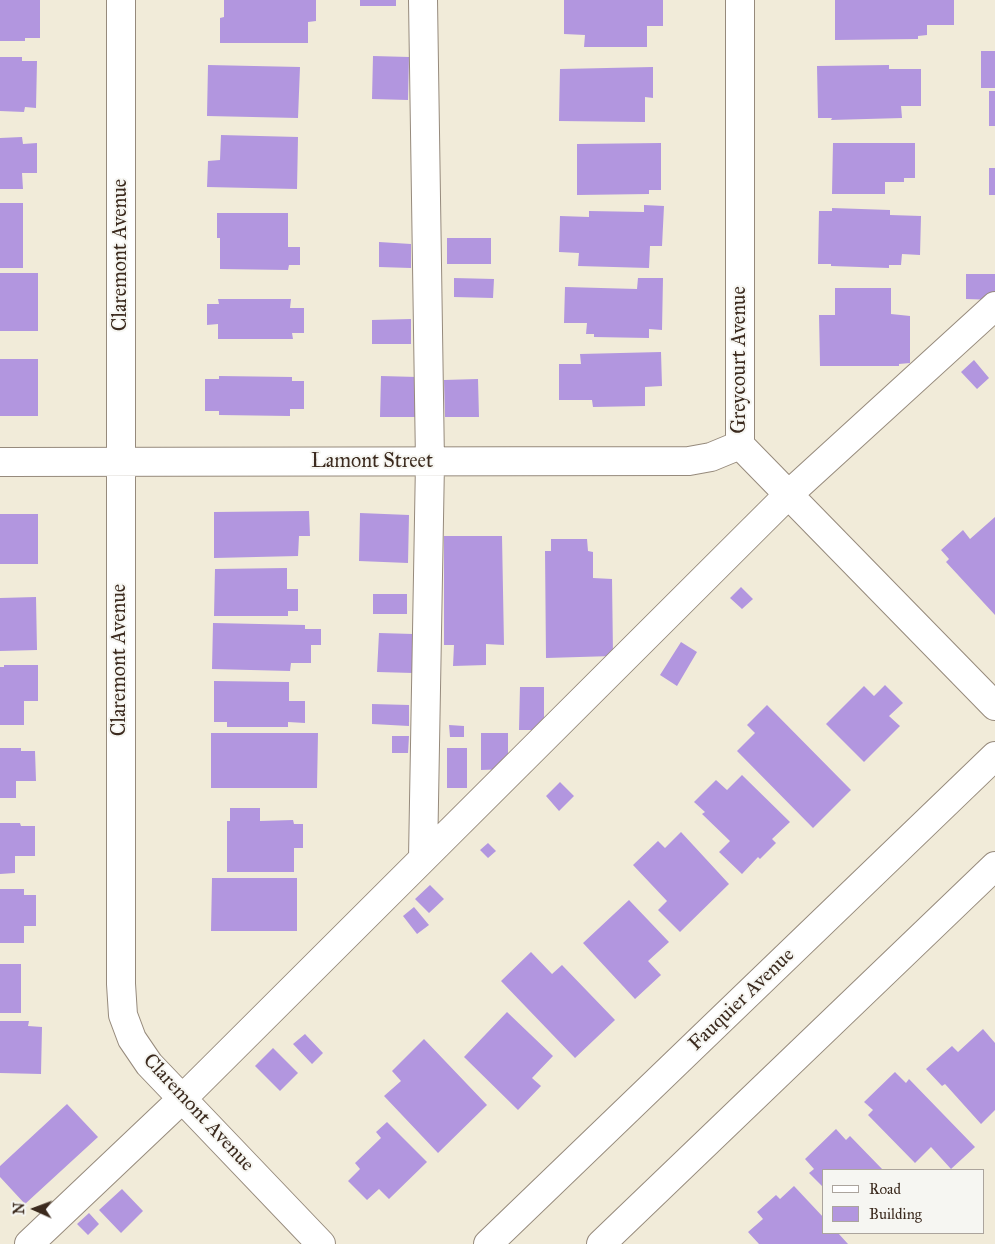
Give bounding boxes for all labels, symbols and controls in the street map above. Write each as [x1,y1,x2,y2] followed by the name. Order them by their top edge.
[109,179,133,331] street label: Claremont Avenue
[728,286,752,434] street label: Greycourt Avenue
[311,450,433,474] street label: Lamont Street
[108,584,132,736] street label: Claremont Avenue
[684,944,800,1056] street label: Fauquier Avenue
[137,1049,259,1177] street label: Claremont Avenue
[822,1169,985,1234] legend
[869,1180,901,1198] text: Road
[10,1184,60,1234] north arrow
[11,1202,28,1215] text: N
[869,1205,922,1223] text: Building

